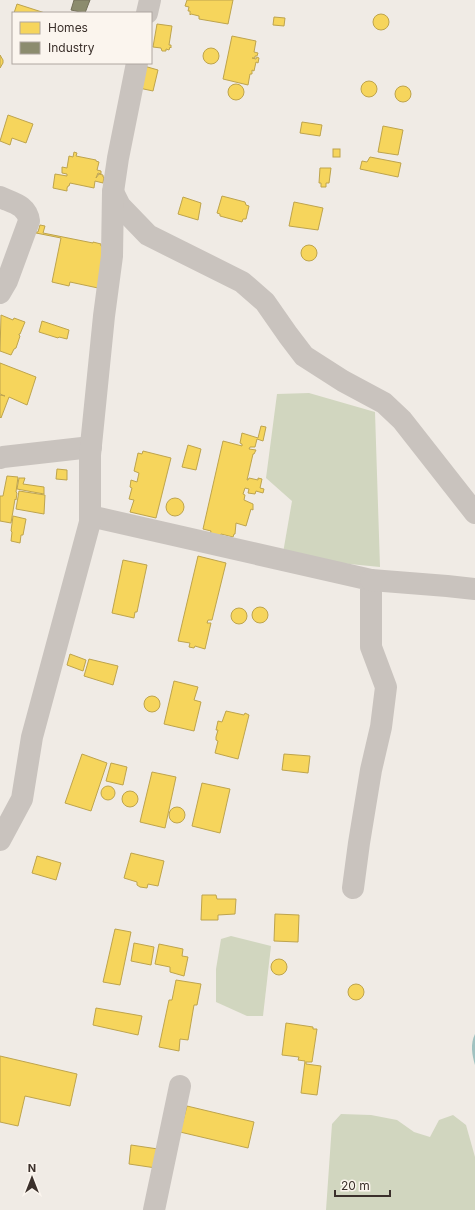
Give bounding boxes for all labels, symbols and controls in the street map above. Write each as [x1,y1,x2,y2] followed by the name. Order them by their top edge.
[12,12,152,64] legend
[48,20,88,35] text: Homes
[48,40,95,55] text: Industry
[12,1158,52,1198] north arrow
[28,1161,36,1175] text: N
[335,1172,390,1198] scale bar
[341,1178,370,1193] text: 20 m

